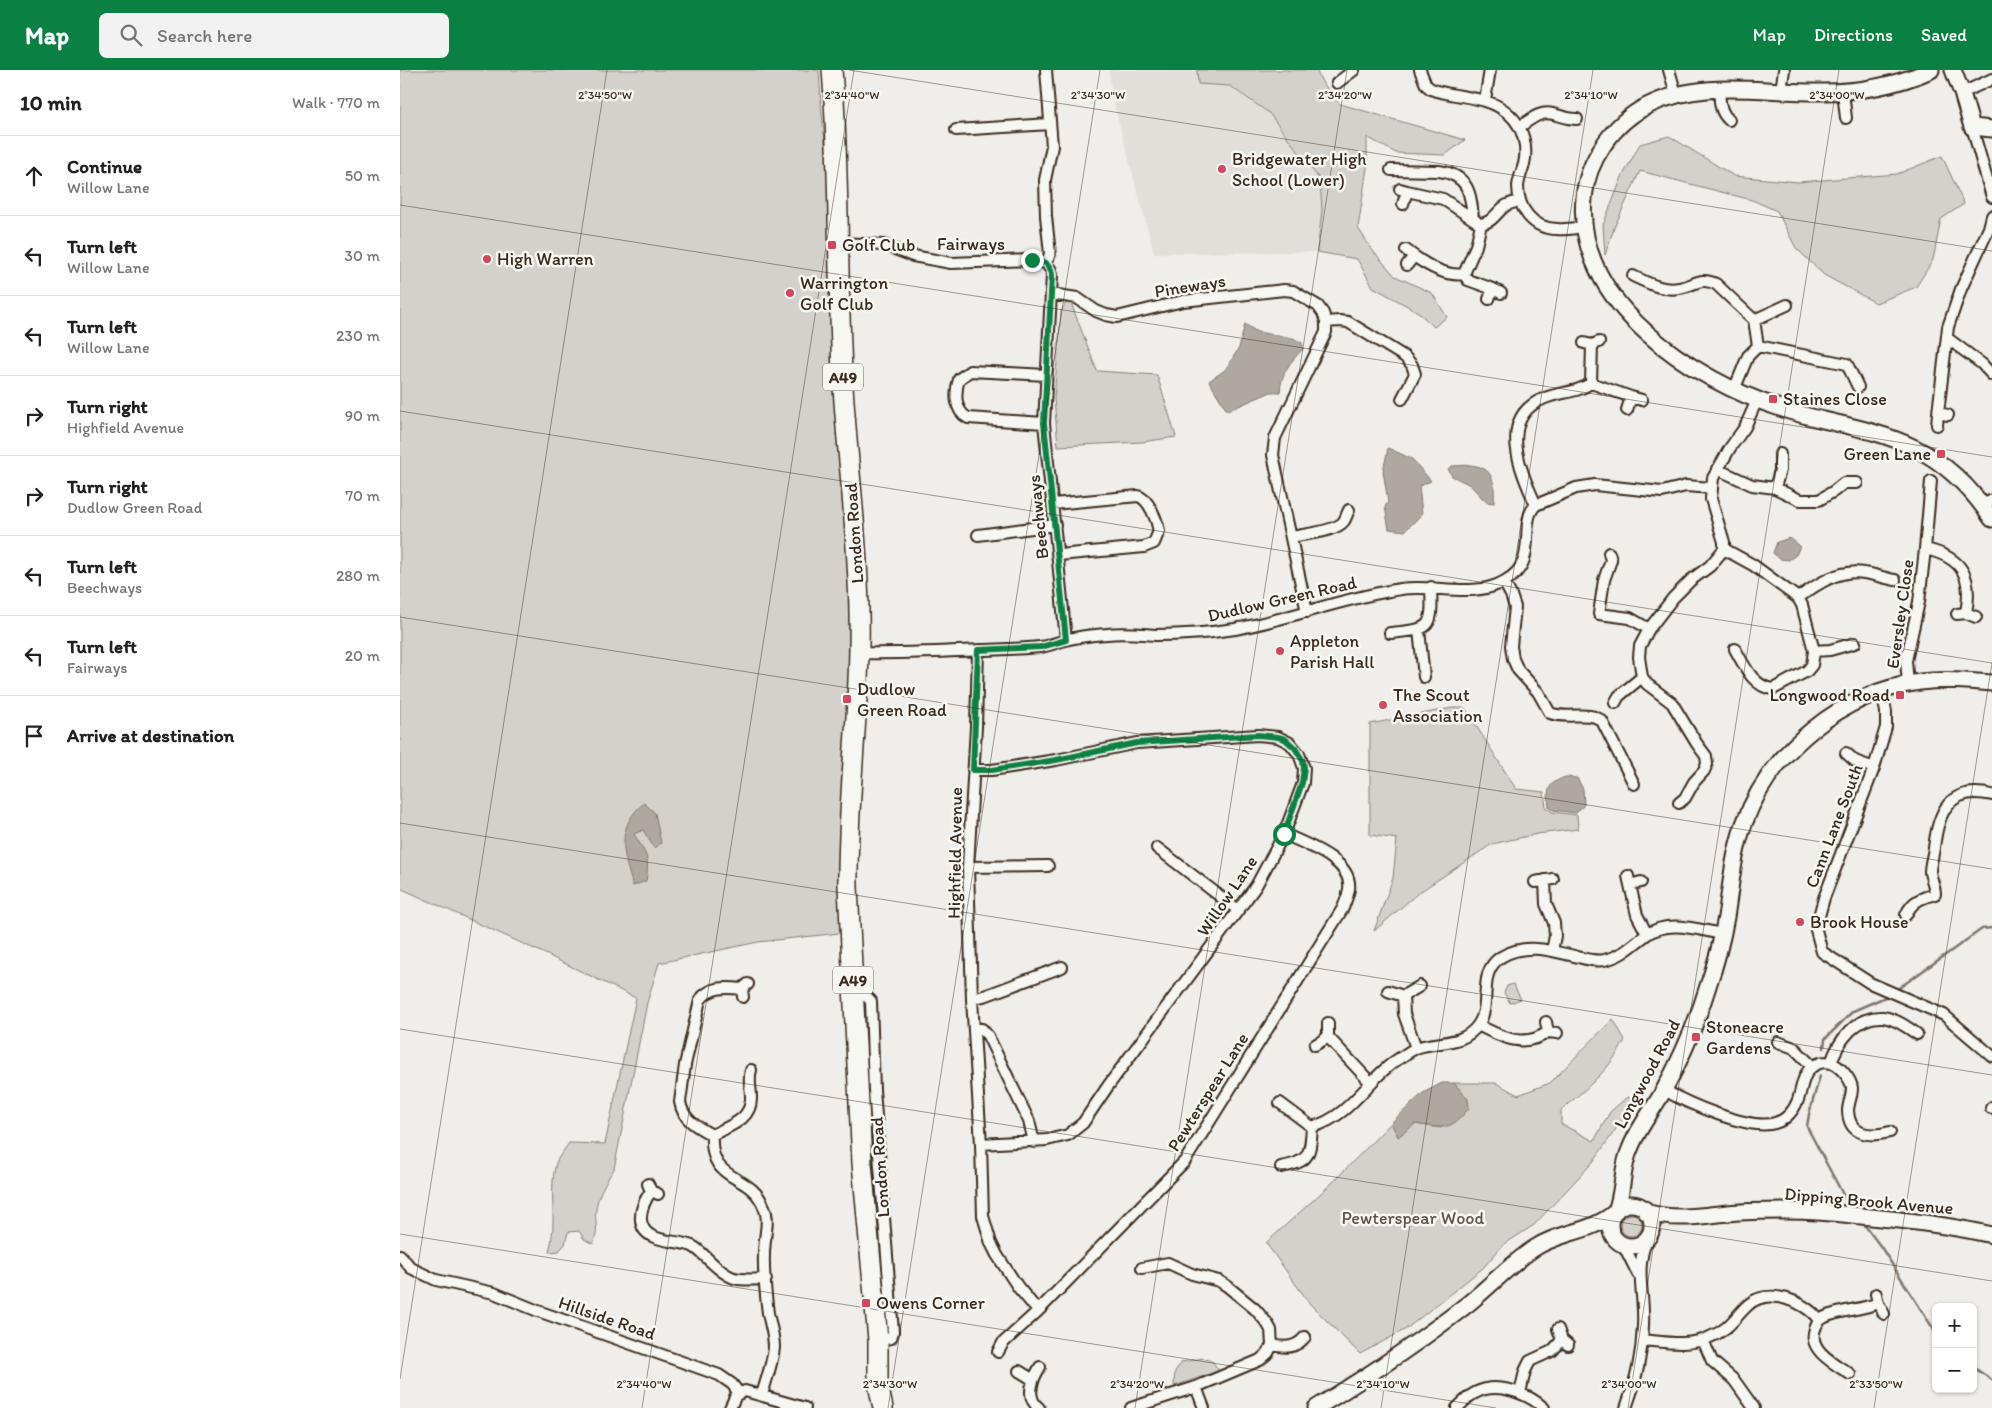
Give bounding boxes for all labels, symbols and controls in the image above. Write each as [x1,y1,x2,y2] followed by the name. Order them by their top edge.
[99,13,449,58] search box
[25,21,69,50] text: Map
[117,21,145,49] icon: search
[157,24,252,47] text: Search here
[1753,24,1786,46] text: Map
[1814,24,1893,46] text: Directions
[1921,24,1967,46] text: Saved
[578,88,632,102] text: 2°34'50"W
[824,88,880,102] text: 2°34'40"W
[1071,88,1125,102] text: 2°34'30"W
[1318,88,1372,102] text: 2°34'20"W
[1564,88,1618,102] text: 2°34'10"W
[1809,88,1865,102] text: 2°34'00"W
[20,90,82,115] text: 10 min
[292,93,380,112] text: Walk · 770 m
[1232,148,1366,191] place label: Bridgewater High School (Lower)
[67,155,142,178] text: Continue
[20,162,48,190] icon: ahead
[1216,163,1228,175] marker: Bridgewater High School (Lower)
[345,166,380,185] text: 50 m
[67,178,150,197] text: Willow Lane
[937,233,1005,255] street label: Fairways
[842,234,915,256] place label: Golf Club
[67,235,137,258] text: Turn left
[826,239,838,251] marker: Golf Club
[20,242,48,270] icon: left
[344,246,380,265] text: 30 m
[497,248,594,270] place label: High Warren
[1021,249,1044,272] route end
[481,253,493,265] marker: High Warren
[67,258,150,277] text: Willow Lane
[1153,270,1227,302] street label: Pineways
[800,272,888,315] place label: Warrington Golf Club
[784,287,796,299] marker: Warrington Golf Club
[67,315,137,338] text: Turn left
[20,322,48,350] icon: left
[336,326,380,345] text: 230 m
[67,338,150,357] text: Willow Lane
[823,364,863,390] road number: A49
[1783,388,1887,410] place label: Staines Close
[1767,393,1779,405] marker: Staines Close
[67,395,148,418] text: Turn right
[20,402,48,430] icon: right
[345,406,380,425] text: 90 m
[67,418,184,437] text: Highfield Avenue
[1843,443,1931,465] place label: Green Lane
[1935,448,1947,460] marker: Green Lane
[1023,474,1053,560] street label: Beechways
[67,475,148,498] text: Turn right
[20,482,48,510] icon: right
[840,482,868,584] street label: London Road
[345,486,380,505] text: 70 m
[67,498,202,517] text: Dudlow Green Road
[67,555,137,578] text: Turn left
[1881,558,1919,670] street label: Eversley Close
[20,562,48,590] icon: left
[336,566,380,585] text: 280 m
[1205,571,1359,627] street label: Dudlow Green Road
[67,578,142,597] text: Beechways
[1290,630,1374,673] place label: Appleton Parish Hall
[67,635,137,658] text: Turn left
[20,642,48,670] icon: left
[1274,645,1286,657] marker: Appleton Parish Hall
[345,646,380,665] text: 20 m
[67,658,127,677] text: Fairways
[857,678,947,721] place label: Dudlow Green Road
[1393,684,1483,727] place label: The Scout Association
[1769,684,1890,706] place label: Longwood Road
[1894,689,1906,701] marker: Longwood Road
[841,693,853,705] marker: Dudlow Green Road
[1377,699,1389,711] marker: The Scout Association
[20,722,48,750] icon: arrive
[67,724,234,747] text: Arrive at destination
[1800,761,1868,891] street label: Cann Lane South
[943,787,967,919] street label: Highfield Avenue
[1273,823,1296,846] route start
[1192,851,1262,941] street label: Willow Lane
[1810,911,1909,933] place label: Brook House
[1794,916,1806,928] marker: Brook House
[833,966,873,994] road number: A49
[1609,1015,1685,1132] street label: Longwood Road
[1706,1016,1784,1059] place label: Stoneacre Gardens
[1163,1029,1253,1155] street label: Pewterspear Lane
[1690,1031,1702,1043] marker: Stoneacre Gardens
[866,1116,894,1218] street label: London Road
[1784,1183,1954,1219] street label: Dipping Brook Avenue
[1342,1207,1484,1229] park label: Pewterspear Wood
[556,1291,659,1345] street label: Hillside Road
[876,1292,986,1314] place label: Owens Corner
[860,1297,872,1309] marker: Owens Corner
[1932,1303,1977,1393] map controls
[1932,1303,1977,1348] button: +
[1932,1348,1977,1393] button: −
[616,1377,672,1391] text: 2°34'40"W
[863,1377,917,1391] text: 2°34'30"W
[1110,1377,1164,1391] text: 2°34'20"W
[1356,1377,1410,1391] text: 2°34'10"W
[1601,1377,1657,1391] text: 2°34'00"W
[1849,1377,1903,1391] text: 2°33'50"W

